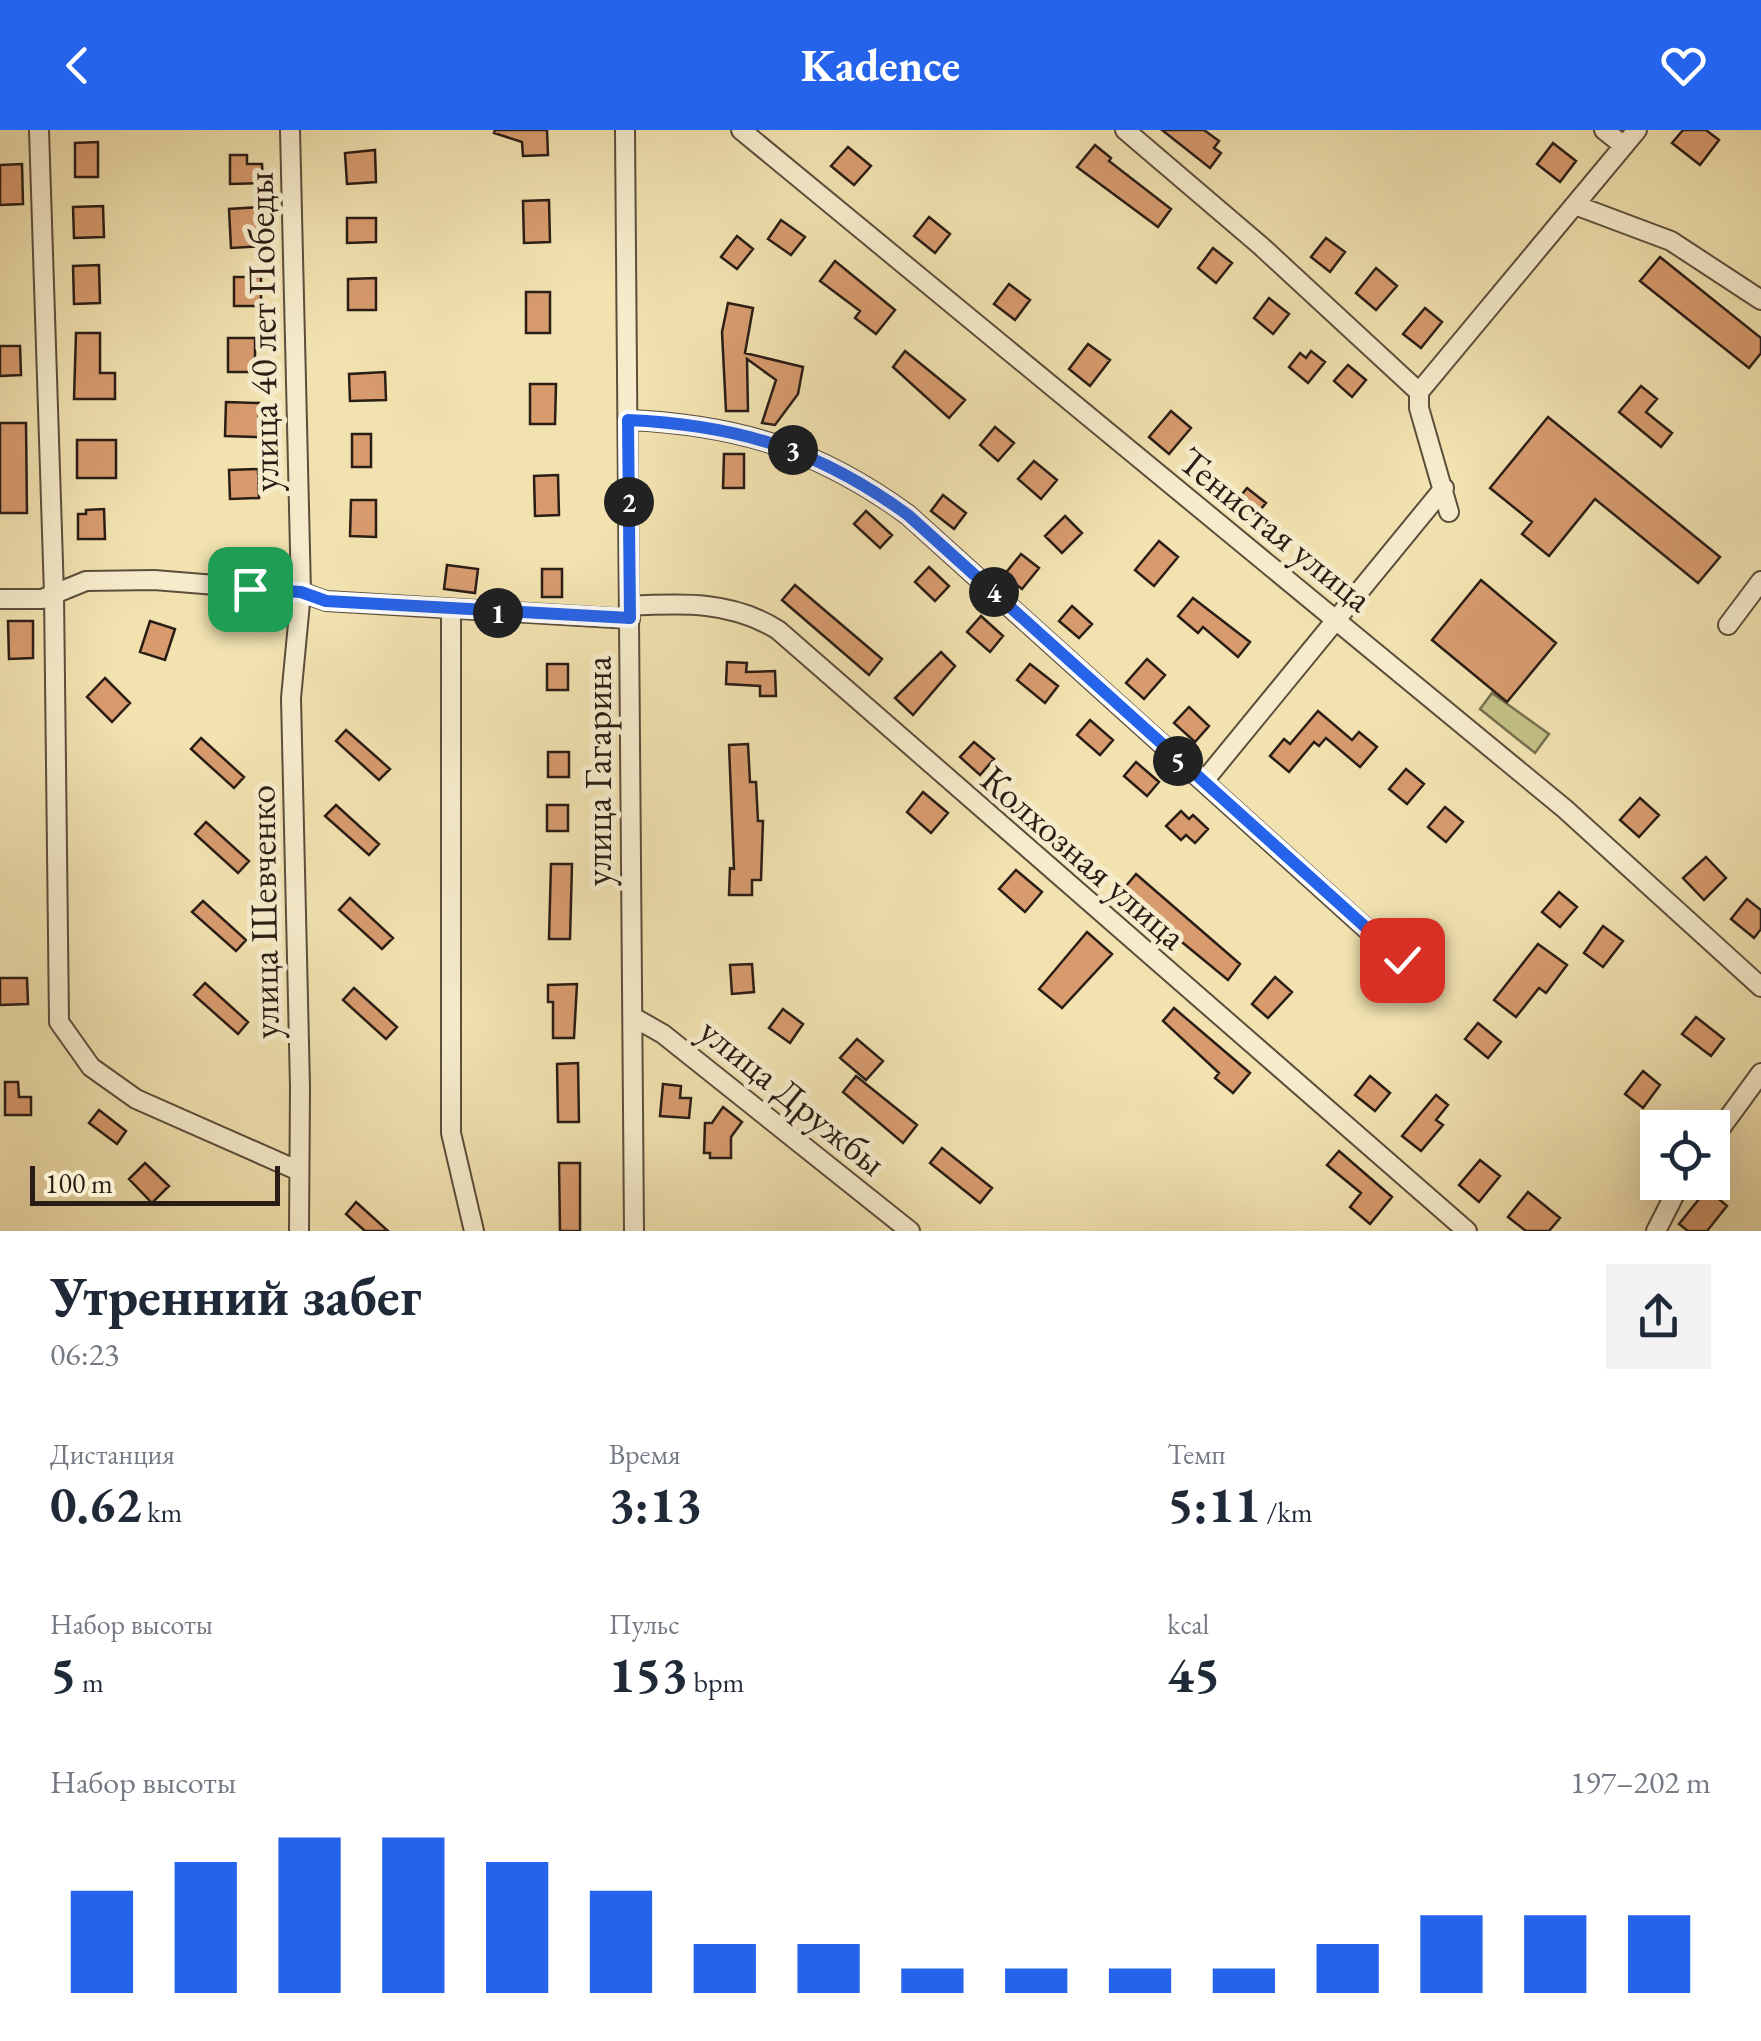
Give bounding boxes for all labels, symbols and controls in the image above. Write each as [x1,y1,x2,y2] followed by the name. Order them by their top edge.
[801,36,960,94] text: Kadence
[50,38,105,93] icon: back
[1656,38,1711,93] icon: heart
[235,171,289,493] street label: улица 40 лет Победы
[768,425,818,475] pin: 3
[786,432,800,468] text: 3
[1169,436,1384,623] street label: Тенистая улица
[604,477,654,527] pin: 2
[622,484,636,520] text: 2
[208,547,293,632] pin
[223,562,278,617] icon: arrive
[969,567,1019,617] pin: 4
[987,574,1001,610] text: 4
[473,588,523,638] pin: 1
[491,595,505,631] text: 1
[573,655,622,886] street label: улица Гагарина
[1153,736,1203,786] pin: 5
[1171,743,1185,779] text: 5
[971,754,1198,960] street label: Колхозная улица
[236,785,290,1039] street label: улица Шевченко
[1360,918,1445,1003] pin
[1375,933,1430,988] icon: check
[690,1006,896,1186] street label: улица Дружбы
[1640,1110,1730,1200] map controls
[1640,1110,1730,1200] button: locate
[30,1161,280,1206] scale bar
[45,1165,113,1201] text: 100 m
[50,1260,422,1331] text: Утренний забег
[1606,1264,1711,1369] button: share
[50,1333,119,1375] text: 06:23
[50,1436,175,1472] text: Дистанция
[609,1436,681,1472] text: Время
[1167,1436,1226,1472] text: Темп
[50,1472,142,1537] text: 0.62
[609,1472,702,1537] text: 3:13
[1167,1472,1261,1537] text: 5:11
[142,1494,182,1530] text: km
[1261,1494,1312,1530] text: /km
[50,1606,213,1642] text: Набор высоты
[609,1606,680,1642] text: Пульс
[1167,1606,1209,1642] text: kcal
[50,1642,76,1707] text: 5
[609,1642,688,1707] text: 153
[1167,1642,1220,1707] text: 45
[76,1664,104,1700] text: m
[688,1664,744,1700] text: bpm
[50,1761,236,1803] text: Набор высоты
[1570,1761,1711,1803] text: 197–202 m

